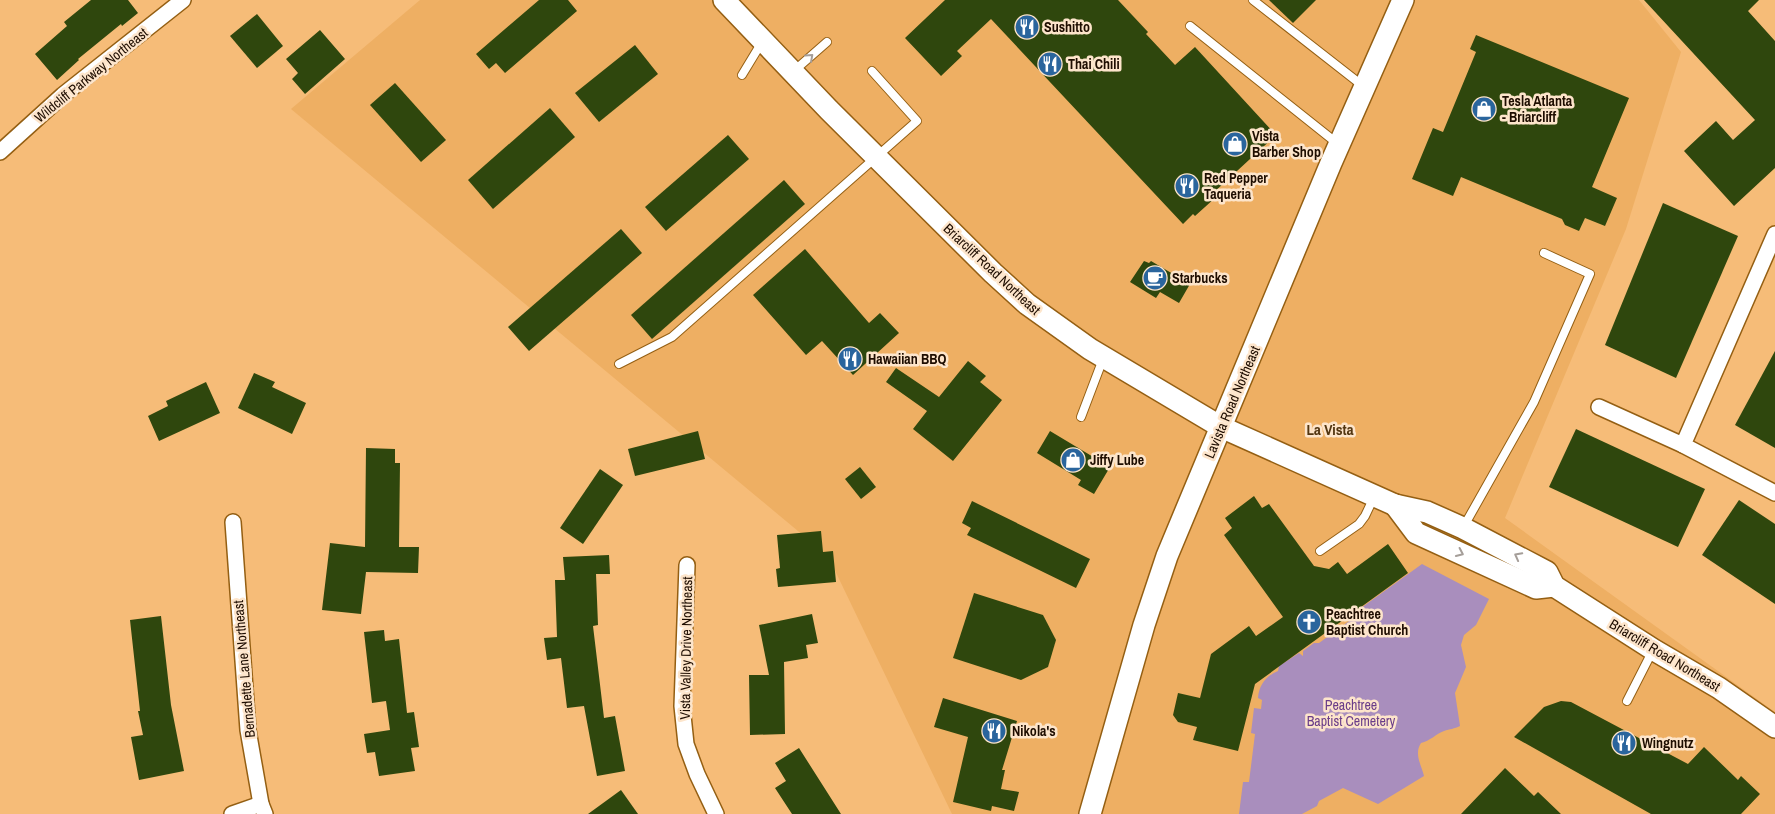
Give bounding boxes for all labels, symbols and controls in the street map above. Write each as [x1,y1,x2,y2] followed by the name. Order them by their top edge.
[1014,14,1040,40] restaurant icon: Sushitto
[1044,18,1090,36] place label: Sushitto
[31,24,151,126] street label: Wildcliff Parkway Northeast
[1037,51,1063,77] restaurant icon: Thai Chili
[805,54,814,63] one-way arrow
[1068,55,1120,73] place label: Thai Chili
[1502,92,1573,126] place label: Tesla Atlanta - Briarcliff
[1471,96,1497,122] shop icon: Tesla Atlanta - Briarcliff
[1252,127,1321,161] place label: Vista Barber Shop
[1222,131,1248,157] shop icon: Vista Barber Shop
[1204,169,1268,203] place label: Red Pepper Taqueria
[1174,173,1200,199] restaurant icon: Red Pepper Taqueria
[940,219,1044,319] street label: Briarcliff Road Northeast
[1142,265,1168,291] cafe icon: Starbucks
[1172,269,1228,287] place label: Starbucks
[1200,343,1264,461] street label: Lavista Road Northeast
[837,346,863,372] restaurant icon: Hawaiian BBQ
[868,350,947,368] place label: Hawaiian BBQ
[1307,419,1354,440] district label: La Vista
[1060,447,1086,473] shop icon: Jiffy Lube
[1090,451,1144,469] place label: Jiffy Lube
[1455,547,1464,558] one-way arrow
[1514,552,1523,562] one-way arrow
[676,576,696,720] street label: Vista Valley Drive Northeast
[229,600,259,738] street label: Bernadette Lane Northeast
[1326,605,1408,639] place label: Peachtree Baptist Church
[1296,609,1322,635] church icon: Peachtree Baptist Church
[1606,615,1724,695] street label: Briarcliff Road Northeast
[1307,696,1396,730] park label: Peachtree Baptist Cemetery
[981,718,1007,744] restaurant icon: Nikola's
[1012,722,1056,740] place label: Nikola's
[1611,730,1637,756] restaurant icon: Wingnutz
[1642,734,1694,752] place label: Wingnutz

